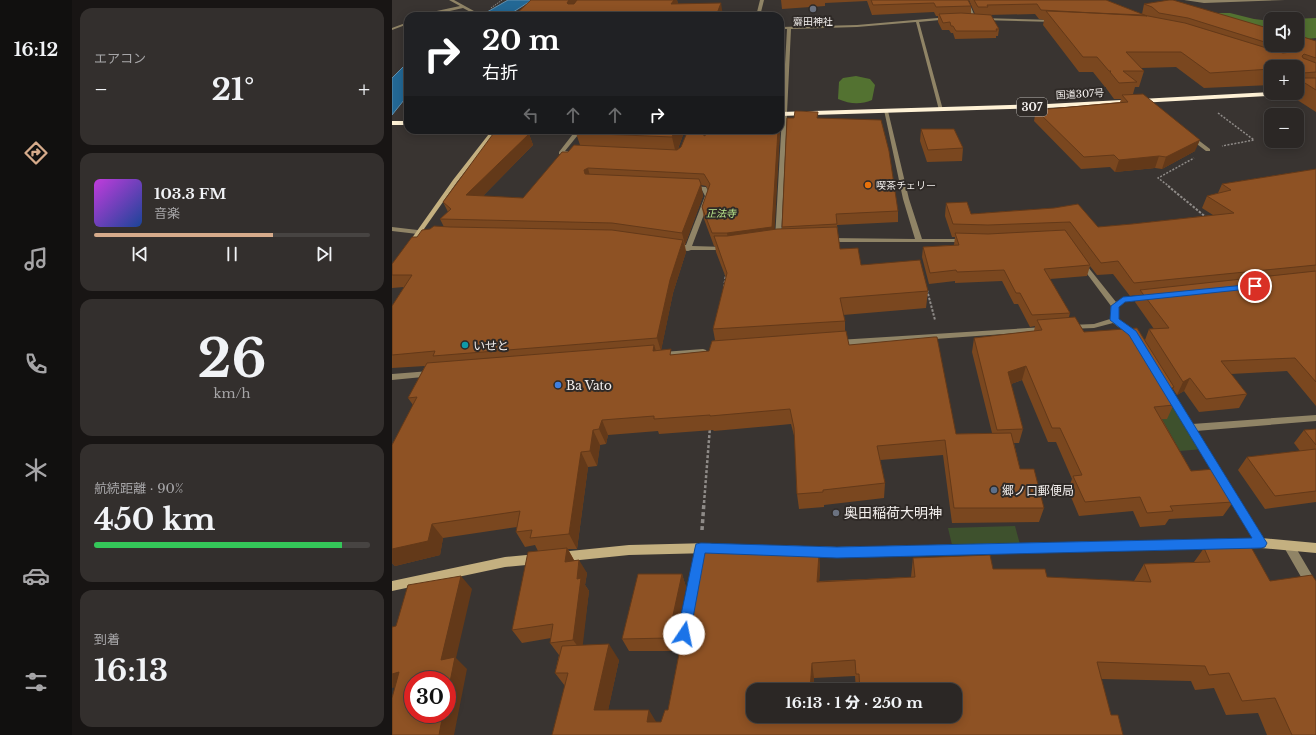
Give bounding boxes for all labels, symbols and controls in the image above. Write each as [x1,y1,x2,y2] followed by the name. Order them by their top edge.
[808,4,818,14] marker: 齋田神社
[1264,12,1304,148] map controls
[1264,12,1304,52] button: sound
[793,15,833,28] place label: 齋田神社
[482,23,560,58] text: 20 m
[416,28,468,80] icon: right
[14,39,58,61] text: 16:12
[94,50,146,67] text: エアコン
[1264,60,1304,100] button: +
[482,62,518,84] text: 右折
[212,71,254,108] text: 21°
[94,76,108,103] text: −
[358,76,370,103] text: +
[1056,86,1104,102] street label: 国道307号
[1017,98,1047,116] road number: 307
[520,104,542,126] icon: left
[562,104,584,126] icon: ahead
[604,104,626,126] icon: ahead
[646,104,668,126] icon: right
[1264,108,1304,148] button: −
[22,139,50,167] icon: directions
[876,179,936,192] place label: 喫茶チェリー
[863,180,873,190] marker: 喫茶チェリー
[154,184,226,203] text: 103.3 FM
[154,205,180,222] text: 音楽
[706,207,737,220] park label: 正法寺
[129,243,151,265] icon: previous
[221,243,243,265] icon: pause
[313,243,335,265] icon: next
[22,245,50,273] icon: music
[1238,269,1272,303] pin
[1244,275,1266,297] icon: arrive
[198,327,266,391] text: 26
[473,338,509,353] place label: いせと
[460,340,470,350] marker: いせと
[22,350,50,378] icon: phone
[566,378,612,393] place label: Ba Vato
[553,380,563,390] marker: Ba Vato
[214,385,250,402] text: km/h
[22,456,50,484] icon: climate
[94,480,184,497] text: 航続距離 · 90%
[1002,483,1074,498] place label: 郷ノ口郵便局
[989,485,999,495] marker: 郷ノ口郵便局
[94,501,216,538] text: 450 km
[844,504,942,522] place label: 奥田稲荷大明神
[831,508,841,518] marker: 奥田稲荷大明神
[22,562,50,590] icon: car
[663,613,705,655] position arrow
[94,631,120,648] text: 到着
[94,652,168,689] text: 16:13
[22,668,50,696] icon: filters
[404,671,456,723] speed limit sign: 30
[785,693,923,712] text: 16:13 · 1 分 · 250 m

